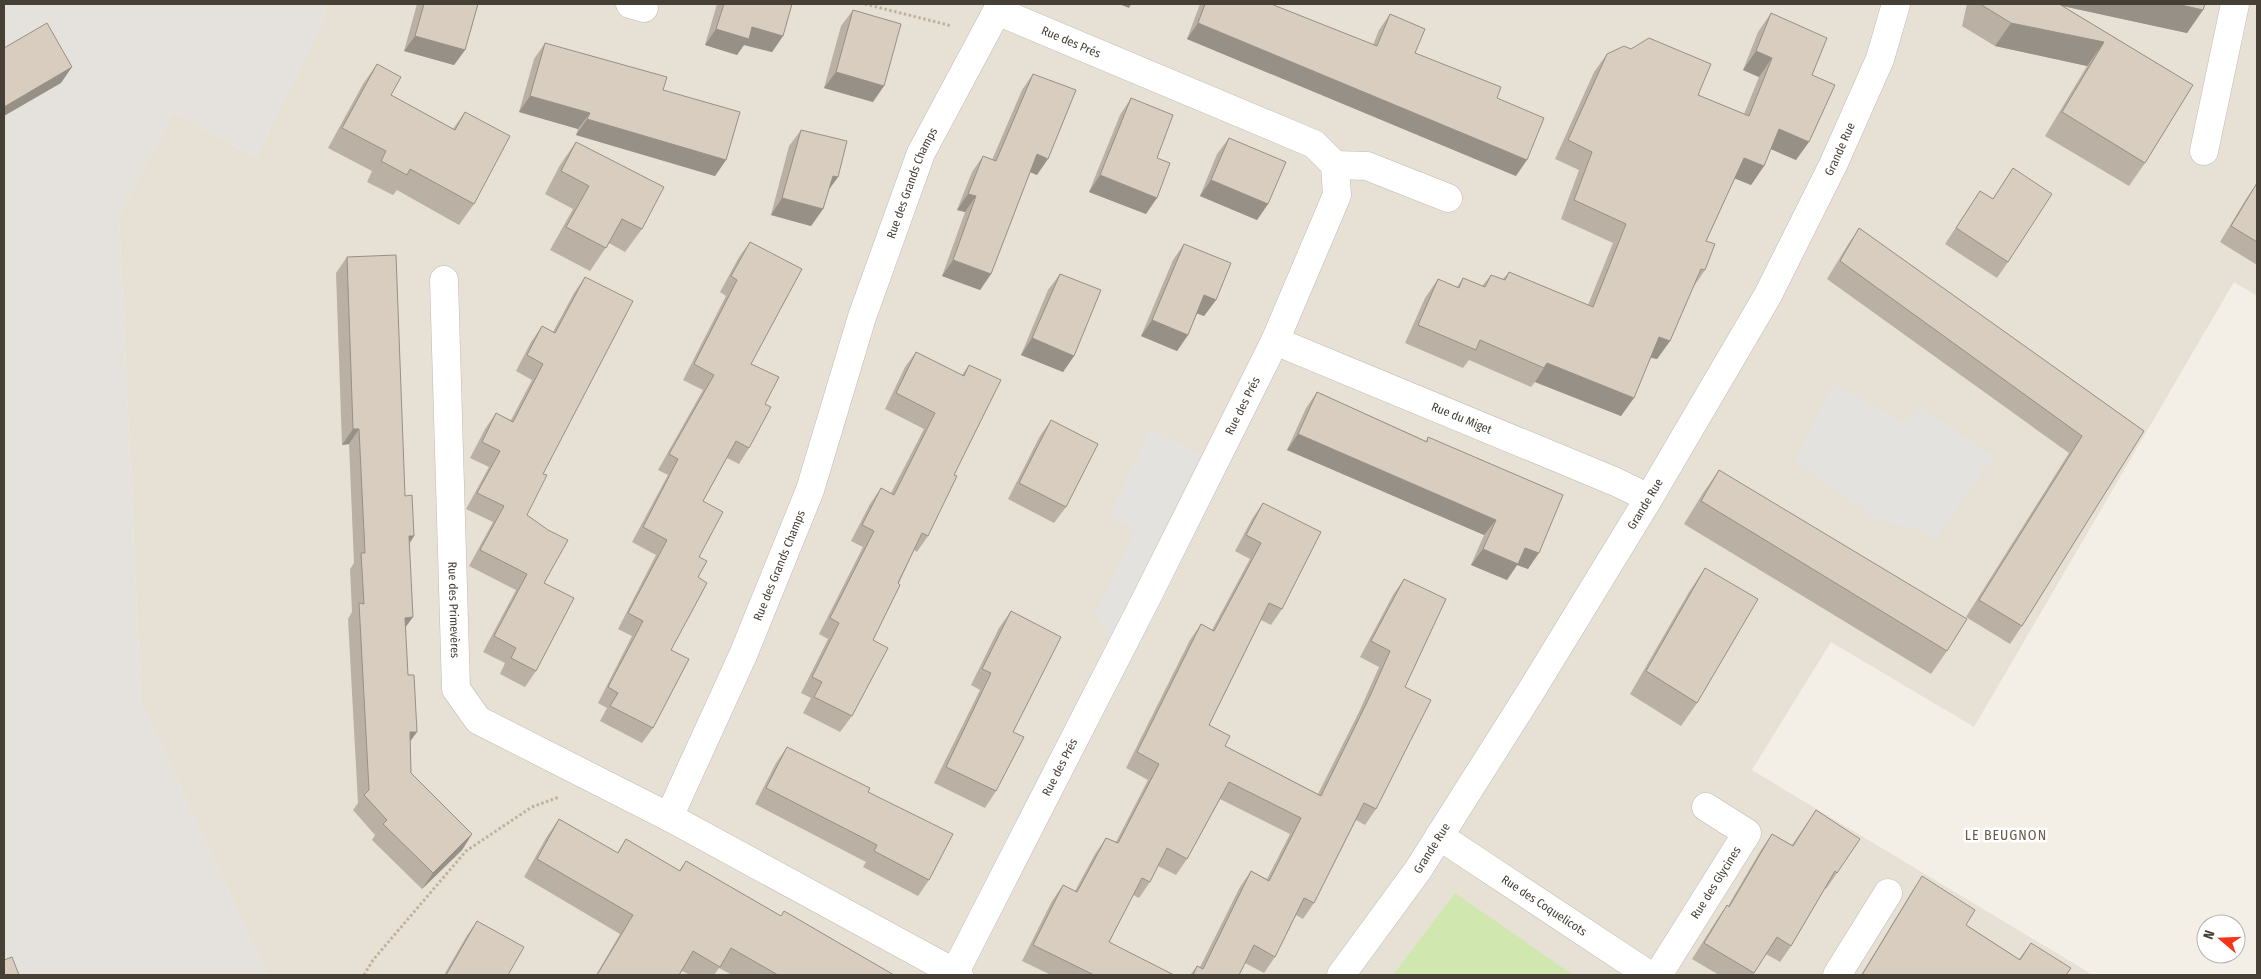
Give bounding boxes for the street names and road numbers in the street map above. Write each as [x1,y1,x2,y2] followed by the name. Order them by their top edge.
[1039,23,1103,61] street label: Rue des Prés
[1822,120,1858,178] street label: Grande Rue
[884,125,940,240] street label: Rue des Grands Champs
[1222,375,1263,437] street label: Rue des Prés
[1429,399,1494,437] street label: Rue du Miget
[1624,476,1666,532] street label: Grande Rue
[751,508,808,623] street label: Rue des Grands Champs
[445,561,462,658] street label: Rue des Primevères
[1039,736,1080,798] street label: Rue des Prés
[1411,820,1453,876] street label: Grande Rue
[1688,844,1744,921] street label: Rue des Glycines
[1499,872,1589,939] street label: Rue des Coquelicots

